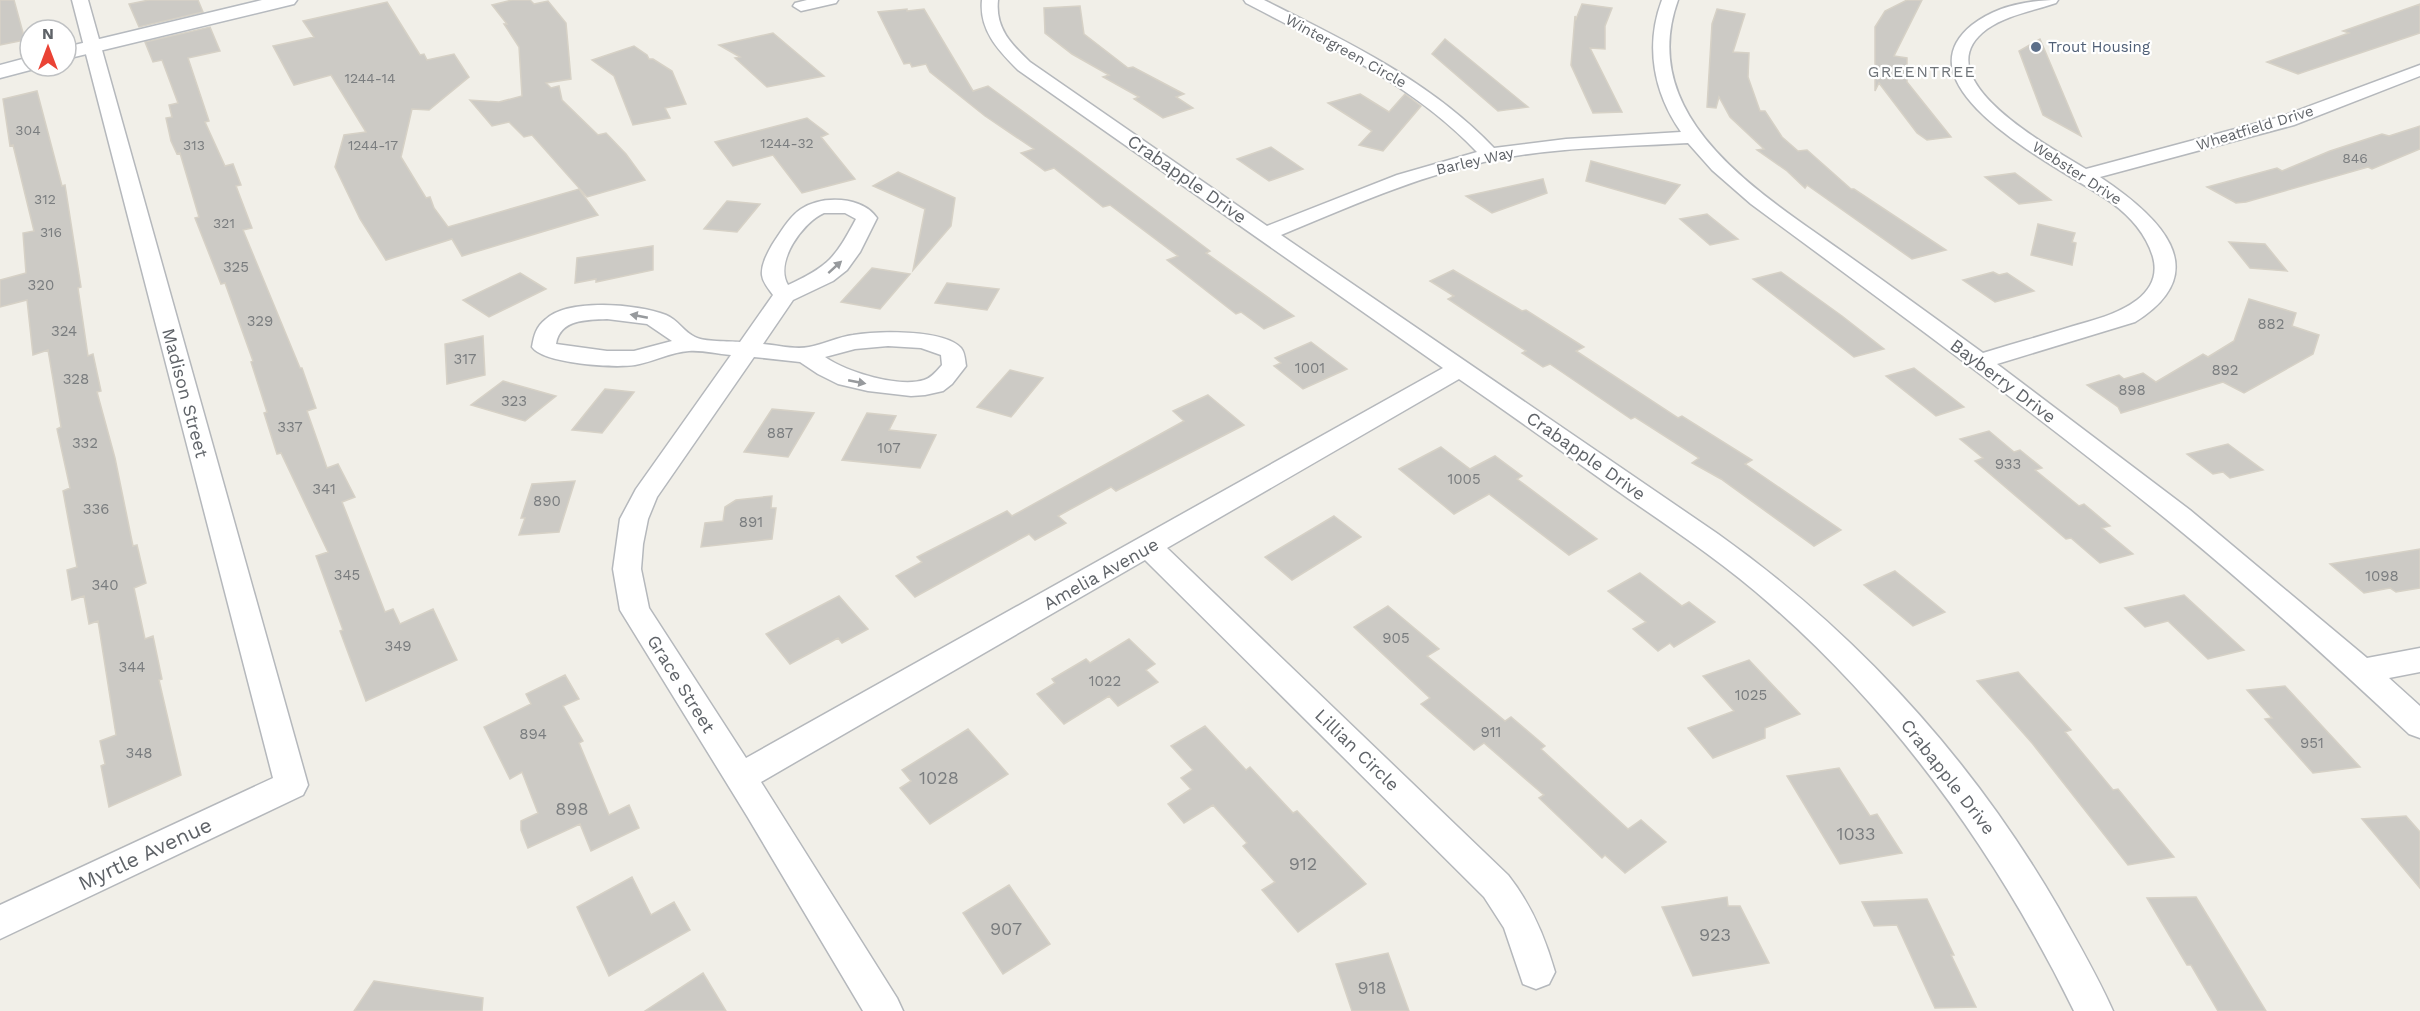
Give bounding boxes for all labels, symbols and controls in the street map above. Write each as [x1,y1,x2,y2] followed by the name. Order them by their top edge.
[1282,10,1410,92] street label: Wintergreen Circle
[18,18,78,78] north arrow
[42,24,54,43] text: N
[2048,38,2150,56] place label: Trout Housing
[2029,40,2043,54] marker: Trout Housing
[1868,62,1976,81] district label: GREENTREE
[345,70,395,86] house number: 1244-14
[2194,102,2316,154] street label: Wheatfield Drive
[15,122,41,138] house number: 304
[1124,130,1251,227] street label: Crabapple Drive
[760,135,814,151] house number: 1244-32
[183,137,205,153] house number: 313
[348,137,398,153] house number: 1244-17
[2029,137,2125,209] street label: Webster Drive
[1434,143,1516,179] street label: Barley Way
[2342,150,2368,166] house number: 846
[34,191,56,207] house number: 312
[213,215,235,231] house number: 321
[40,224,62,240] house number: 316
[223,258,249,276] house number: 325
[827,261,842,274] one-way arrow
[28,276,54,294] house number: 320
[629,311,648,320] one-way arrow
[247,312,273,330] house number: 329
[2257,315,2285,333] house number: 882
[51,322,77,340] house number: 324
[158,326,213,460] street label: Madison Street
[1946,334,2060,427] street label: Bayberry Drive
[453,350,477,368] house number: 317
[1295,359,1325,377] house number: 1001
[2211,361,2239,379] house number: 892
[63,370,89,388] house number: 328
[848,378,867,387] one-way arrow
[2118,381,2146,399] house number: 898
[501,392,527,410] house number: 323
[1523,407,1650,504] street label: Crabapple Drive
[277,418,303,436] house number: 337
[767,424,793,442] house number: 887
[72,434,98,452] house number: 332
[877,439,901,457] house number: 107
[1995,455,2021,473] house number: 933
[1447,470,1481,488] house number: 1005
[312,480,336,498] house number: 341
[533,492,561,510] house number: 890
[83,500,109,518] house number: 336
[739,513,763,531] house number: 891
[1039,533,1162,614] street label: Amelia Avenue
[334,566,360,584] house number: 345
[2365,567,2399,585] house number: 1098
[91,576,119,594] house number: 340
[1382,629,1410,647] house number: 905
[643,631,720,737] street label: Grace Street
[384,637,412,655] house number: 349
[118,658,146,676] house number: 344
[1089,672,1121,690] house number: 1022
[1735,686,1767,704] house number: 1025
[1311,704,1404,795] street label: Lillian Circle
[1897,715,2000,839] street label: Crabapple Drive
[1481,723,1501,741] house number: 911
[519,725,547,743] house number: 894
[2300,734,2324,752] house number: 951
[125,744,153,762] house number: 348
[919,767,959,788] house number: 1028
[555,798,589,819] house number: 898
[74,812,216,895] street label: Myrtle Avenue
[1837,823,1875,844] house number: 1033
[1289,853,1317,874] house number: 912
[990,918,1022,939] house number: 907
[1699,924,1731,945] house number: 923
[1357,977,1387,998] house number: 918

